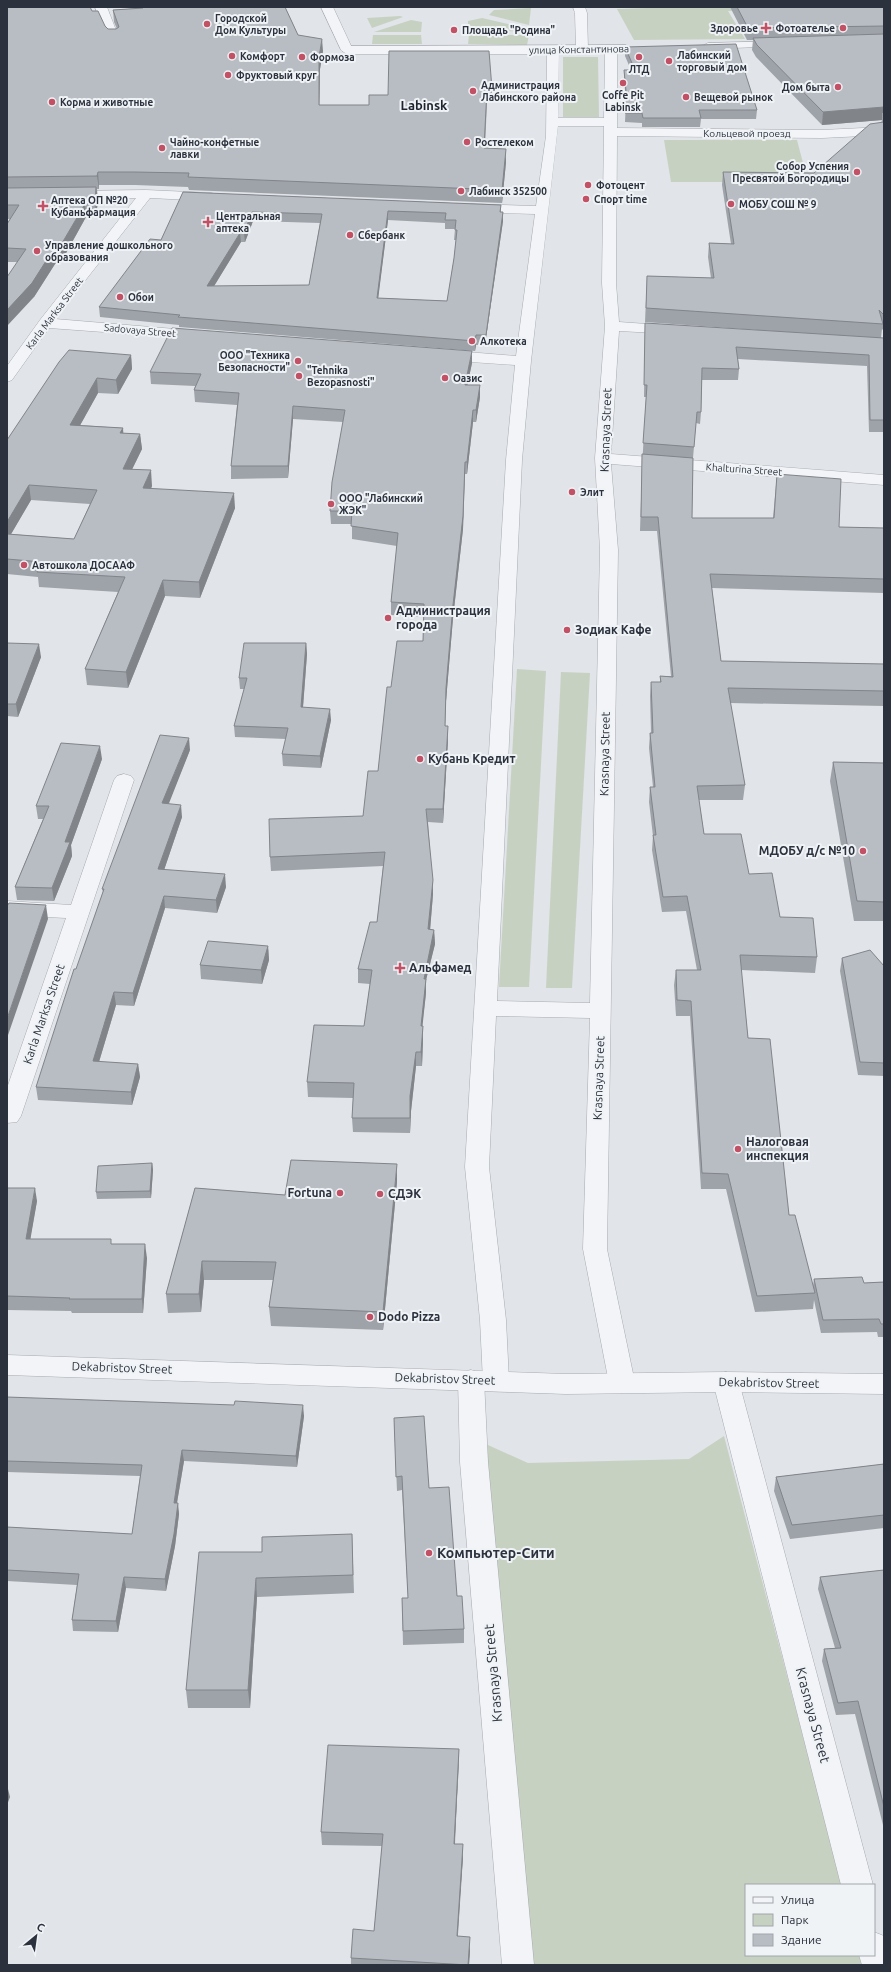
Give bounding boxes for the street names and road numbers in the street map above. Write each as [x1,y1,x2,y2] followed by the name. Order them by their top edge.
[529,43,629,56] street label: улица Константинова
[703,128,791,139] street label: Кольцевой проезд
[24,275,85,352] street label: Karla Marksa Street
[103,322,176,339] street label: Sadovaya Street
[598,387,613,472] street label: Krasnaya Street
[705,461,783,478] street label: Khalturina Street
[597,711,612,796] street label: Krasnaya Street
[20,962,67,1066] street label: Karla Marksa Street
[591,1035,606,1120] street label: Krasnaya Street
[71,1359,173,1376] street label: Dekabristov Street
[394,1370,496,1387] street label: Dekabristov Street
[718,1375,820,1390] street label: Dekabristov Street
[481,1623,505,1723] street label: Krasnaya Street
[793,1665,834,1765] street label: Krasnaya Street

